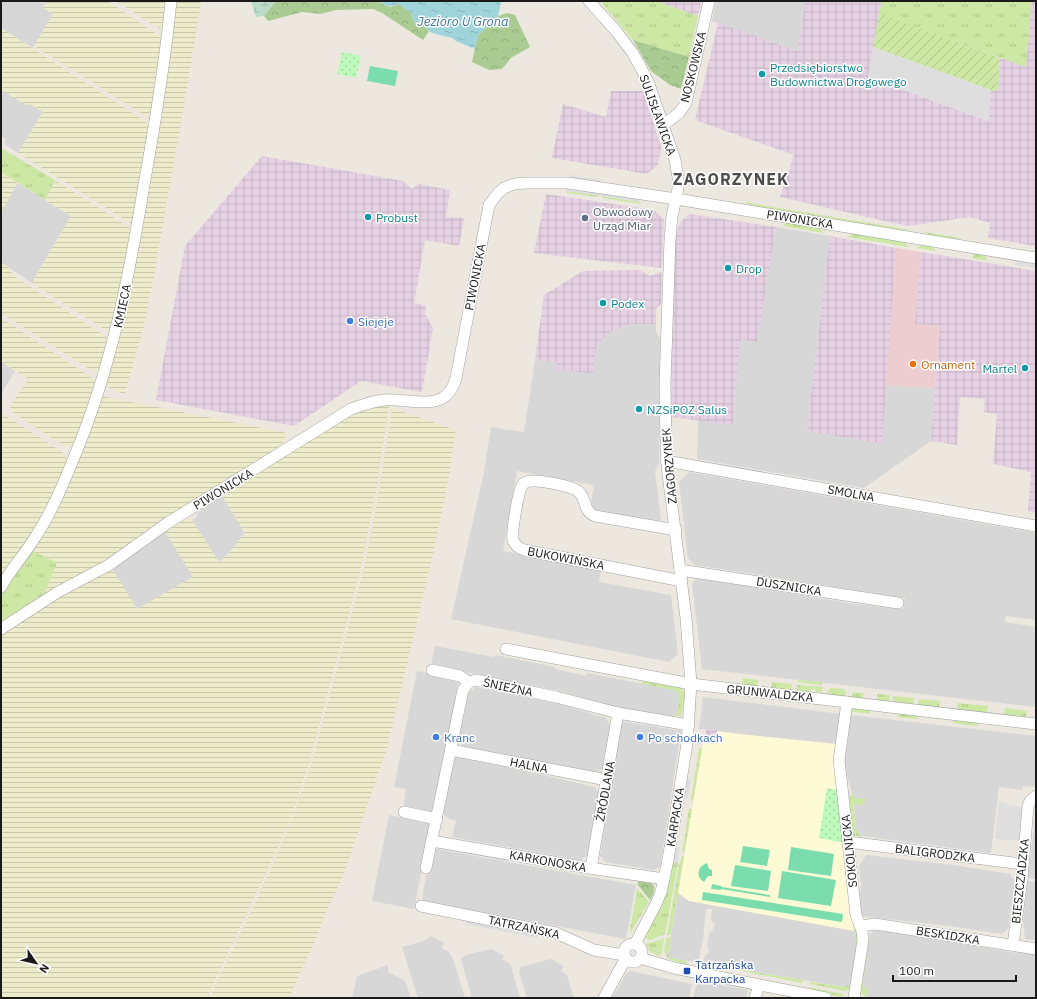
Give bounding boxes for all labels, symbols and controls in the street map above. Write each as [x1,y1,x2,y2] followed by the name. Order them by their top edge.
[417,13,509,30] water label: Jezioro U Grona
[677,30,709,104] street label: NOSKOWSKA
[770,60,907,89] place label: Przedsiębiorstwo Budownictwa Drogowego
[757,69,767,79] marker: Przedsiębiorstwo Budownictwa Drogowego
[636,72,680,158] street label: SULISŁAWICKA
[673,169,789,189] district label: ZAGORZYNEK
[593,204,653,233] place label: Obwodowy Urząd Miar
[766,206,835,232] street label: PIWONICKA
[376,210,418,225] place label: Probust
[363,212,373,222] marker: Probust
[580,213,590,223] marker: Obwodowy Urząd Miar
[461,242,489,311] street label: PIWONICKA
[736,261,762,276] place label: Drop
[723,263,733,273] marker: Drop
[110,282,134,329] street label: KMIECA
[611,296,644,311] place label: Podex
[598,298,608,308] marker: Podex
[358,314,394,329] place label: Siejeje
[345,316,355,326] marker: Siejeje
[921,357,975,372] place label: Ornament
[908,359,918,369] marker: Ornament
[982,361,1017,376] place label: Martel
[1020,363,1030,373] marker: Martel
[647,402,727,417] place label: NZSiPOZ Salus
[634,404,644,414] marker: NZSiPOZ Salus
[658,427,680,505] street label: ZAGORZYNEK
[190,465,256,513] street label: PIWONICKA
[826,481,876,505] street label: SMOLNA
[526,543,606,573] street label: BUKOWIŃSKA
[755,573,823,599] street label: DUSZNICKA
[482,674,535,700] street label: ŚNIEŻNA
[726,681,814,705] street label: GRUNWALDZKA
[444,730,475,745] place label: Kranc
[648,730,723,745] place label: Po schodkach
[431,732,441,742] marker: Kranc
[635,732,645,742] marker: Po schodkach
[509,754,550,776] street label: HALNA
[592,759,618,822] street label: ŹRÓDLANA
[663,786,687,848] street label: KARPACKA
[838,813,860,888] street label: SOKOLNICKA
[1008,837,1032,924] street label: BIESZCZADZKA
[894,841,976,865] street label: BALIGRODZKA
[508,847,588,875] street label: KARKONOSKA
[487,912,562,942] street label: TATRZAŃSKA
[915,923,981,947] street label: BESKIDZKA
[16,943,56,983] north arrow
[695,957,754,986] place label: Tatrzańska Karpacka
[893,957,1016,983] scale bar
[36,961,52,976] text: N
[899,963,934,978] text: 100 m
[682,966,692,976] marker: Tatrzańska Karpacka

